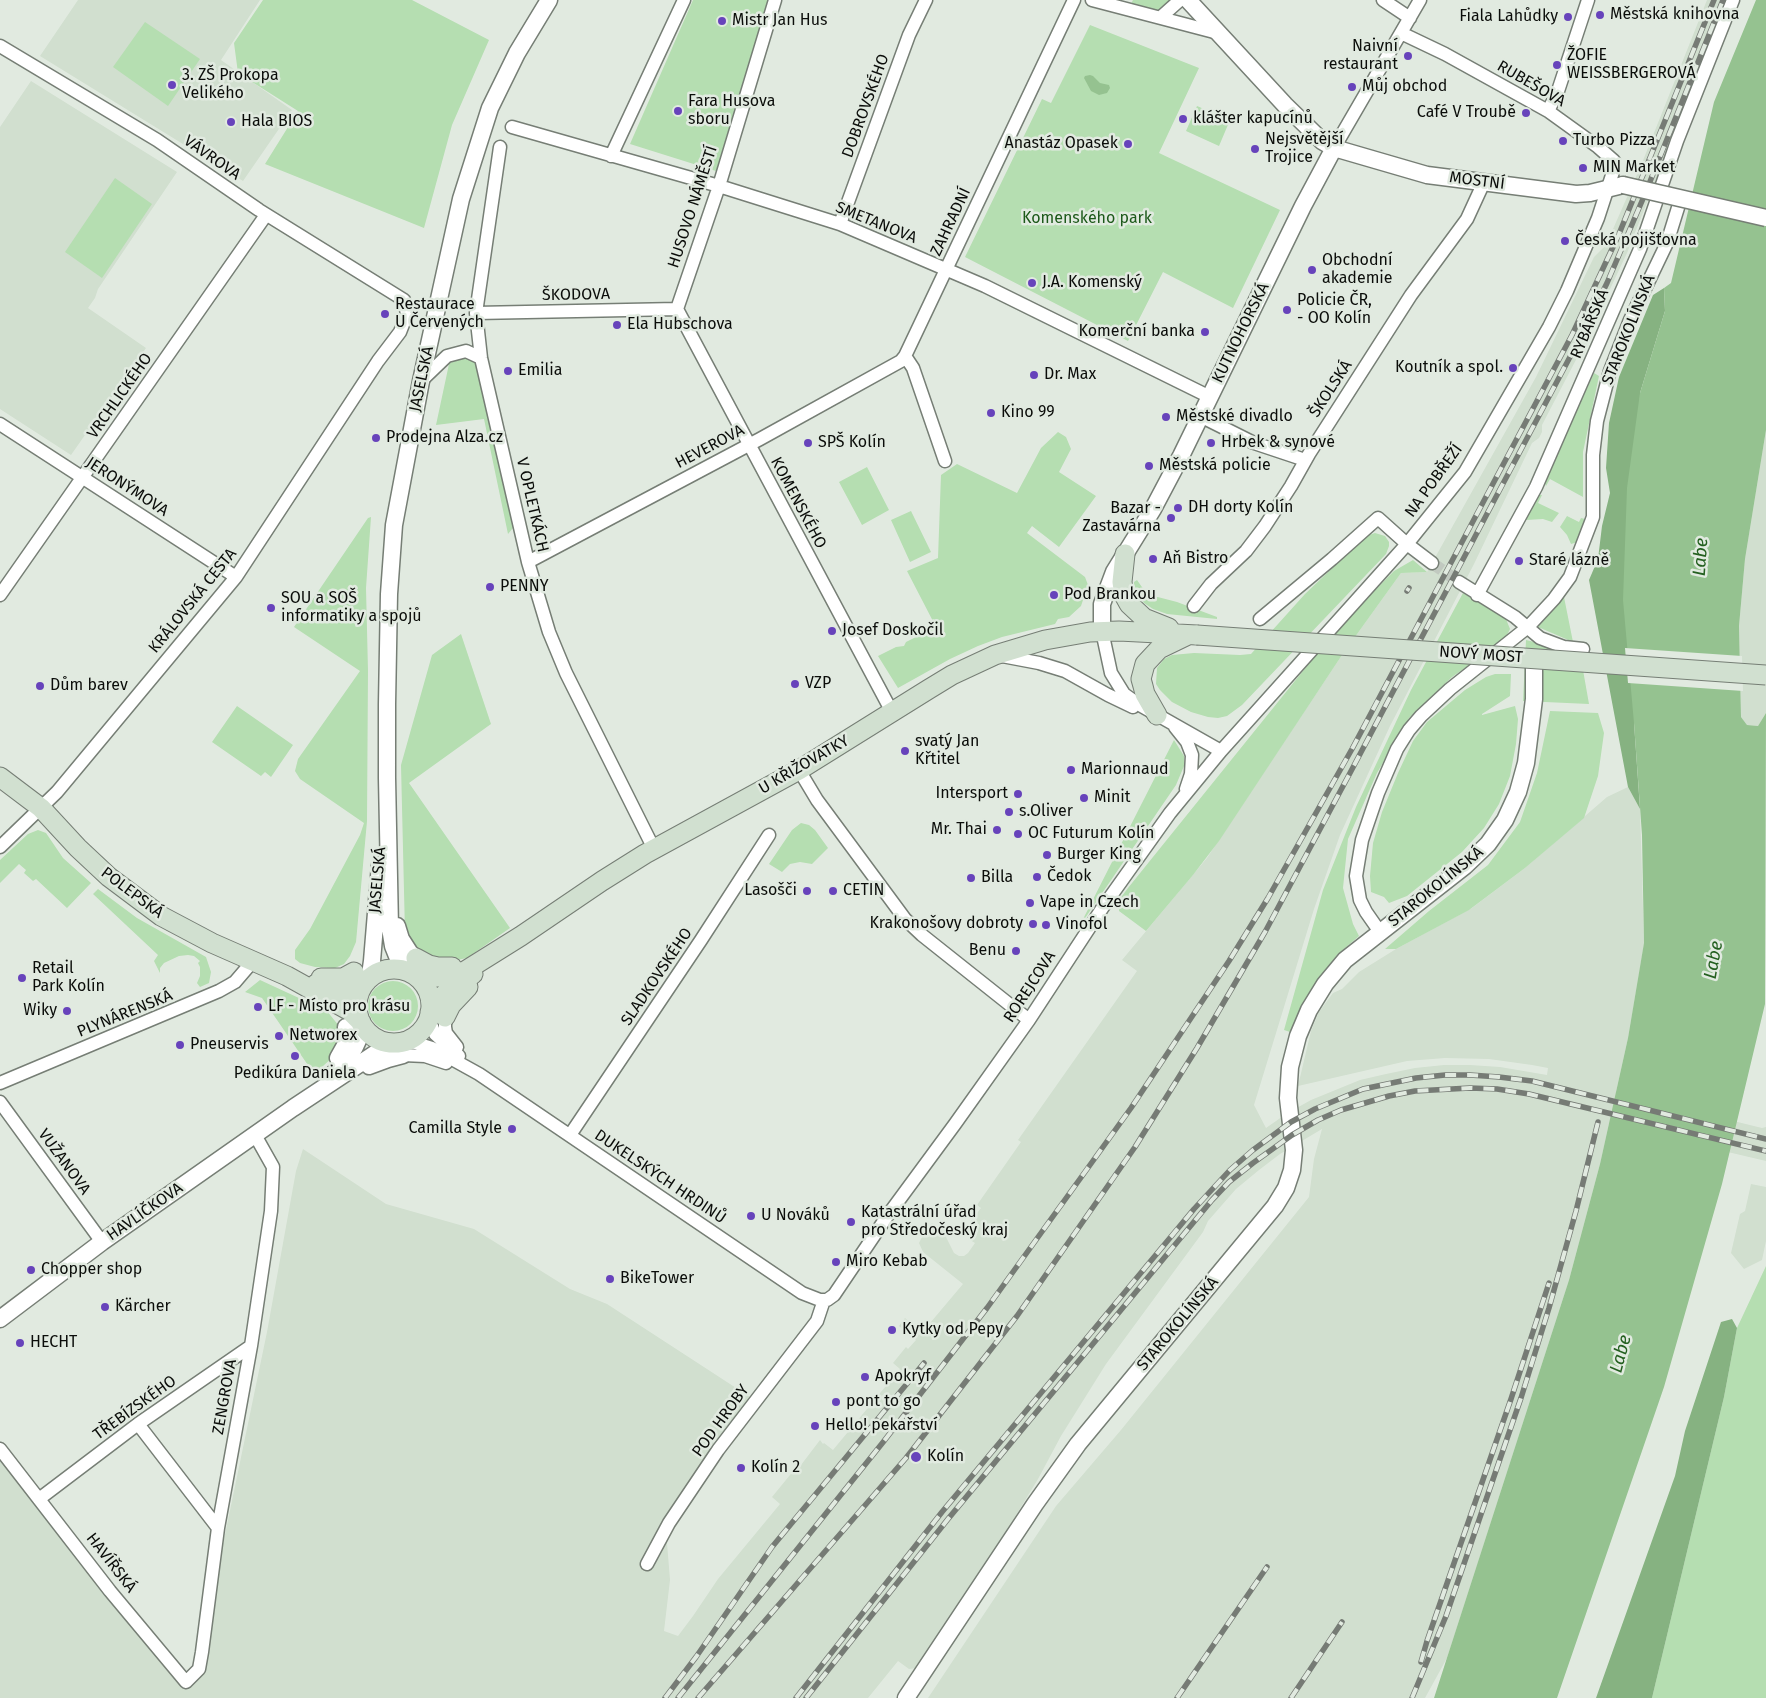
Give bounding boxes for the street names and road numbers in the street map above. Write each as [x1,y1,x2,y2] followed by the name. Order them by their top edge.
[838,52,894,160] street label: DOBROVSKÉHO
[1493,57,1569,111] street label: RUBEŠOVA
[180,132,244,184] street label: VÁVROVA
[664,143,722,271] street label: HUSOVO NÁMĚSTÍ
[1448,168,1506,194] street label: MOSTNÍ
[927,185,975,259] street label: ZAHRADNÍ
[833,198,919,248] street label: SMETANOVA
[1598,272,1660,388] street label: STAROKOLÍNSKÁ
[1208,280,1274,386] street label: KUTNOHORSKÁ
[542,285,610,305] street label: ŠKODOVA
[1567,286,1613,362] street label: RYBÁŘSKÁ
[406,345,438,413] street label: JASELSKÁ
[83,350,157,442] street label: VRCHLICKÉHO
[1306,357,1356,421] street label: ŠKOLSKÁ
[672,421,748,473] street label: HEVEROVA
[1401,441,1467,521] street label: NA POBŘEŽÍ
[82,453,172,521] street label: JERONÝMOVA
[766,454,830,552] street label: KOMENSKÉHO
[512,456,552,554] street label: V OPLETKÁCH
[145,545,241,657] street label: KRÁLOVSKÁ CESTA
[1439,642,1523,668] street label: NOVÝ MOST
[755,731,853,799] street label: U KŘIŽOVATKY
[1385,843,1487,931] street label: STAROKOLÍNSKÁ
[366,846,390,914] street label: JASELSKÁ
[97,863,167,923] street label: POLEPSKÁ
[617,925,697,1029] street label: SLADKOVSKÉHO
[1000,948,1060,1026] street label: ROREJCOVA
[74,986,176,1042] street label: PLYNÁRENSKÁ
[34,1125,94,1199] street label: VUŽANOVA
[591,1126,729,1228] street label: DUKELSKÝCH HRDINŮ
[103,1179,187,1245] street label: HAVLÍČKOVA
[1133,1273,1223,1375] street label: STAROKOLÍNSKÁ
[209,1358,241,1436] street label: ZENGROVA
[90,1372,180,1444] street label: TŘEBÍZSKÉHO
[688,1381,754,1461] street label: POD HROBY
[82,1529,140,1597] street label: HAVÍŘSKÁ

